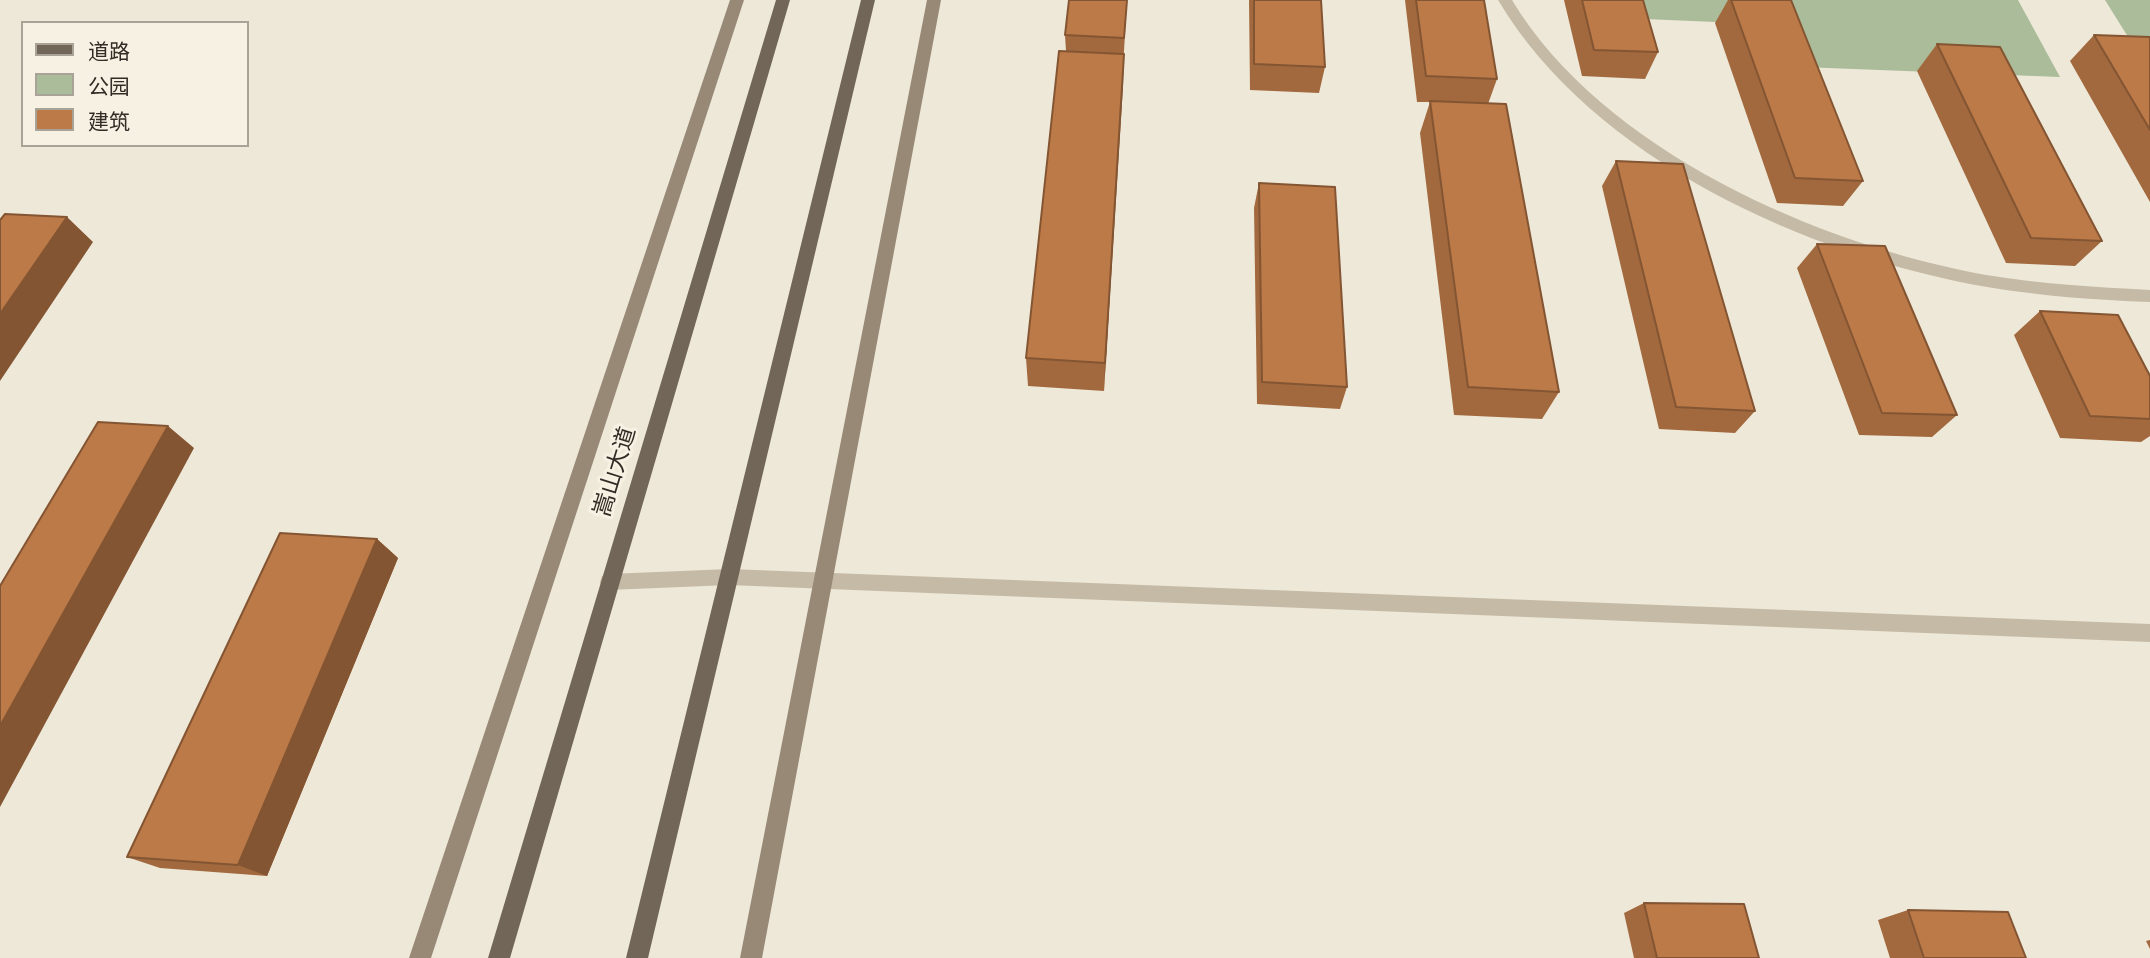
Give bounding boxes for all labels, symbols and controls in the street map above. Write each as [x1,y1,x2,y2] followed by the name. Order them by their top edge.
[21,21,248,147] legend
[88,40,130,64] text: 道路
[88,75,130,99] text: 公园
[88,110,130,134] text: 建筑
[589,424,643,520] street label: 嵩山大道

